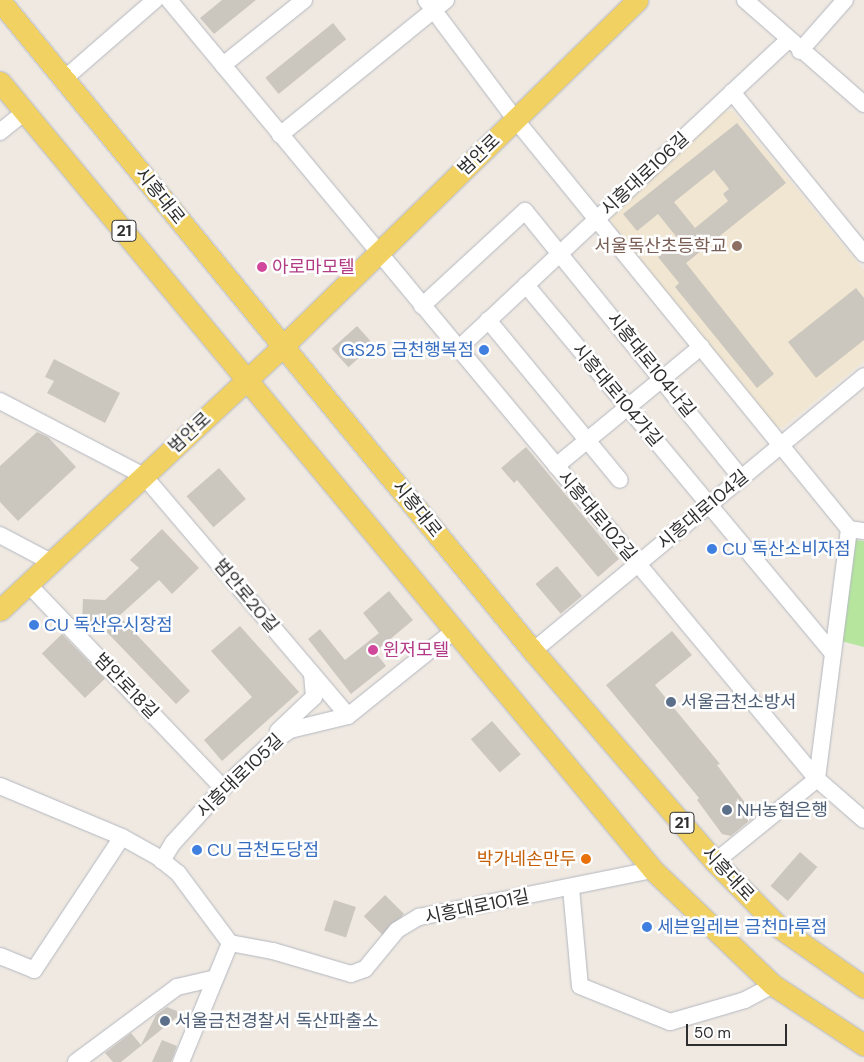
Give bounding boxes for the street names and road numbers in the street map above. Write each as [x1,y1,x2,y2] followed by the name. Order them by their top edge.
[597,128,693,220] street label: 시흥대로106길
[454,130,504,180] street label: 범안로
[131,163,189,229] street label: 시흥대로
[110,218,138,245] road number: 21
[602,308,700,422] street label: 시흥대로104나길
[568,339,666,451] street label: 시흥대로104가길
[164,408,216,458] street label: 범안로
[653,466,753,554] street label: 시흥대로104길
[553,467,641,565] street label: 시흥대로102길
[388,476,446,542] street label: 시흥대로
[209,555,283,637] street label: 범안로20길
[89,649,163,723] street label: 범안로18길
[192,729,288,823] street label: 시흥대로105길
[668,810,696,836] road number: 21
[698,842,758,906] street label: 시흥대로
[423,885,531,929] street label: 시흥대로101길

